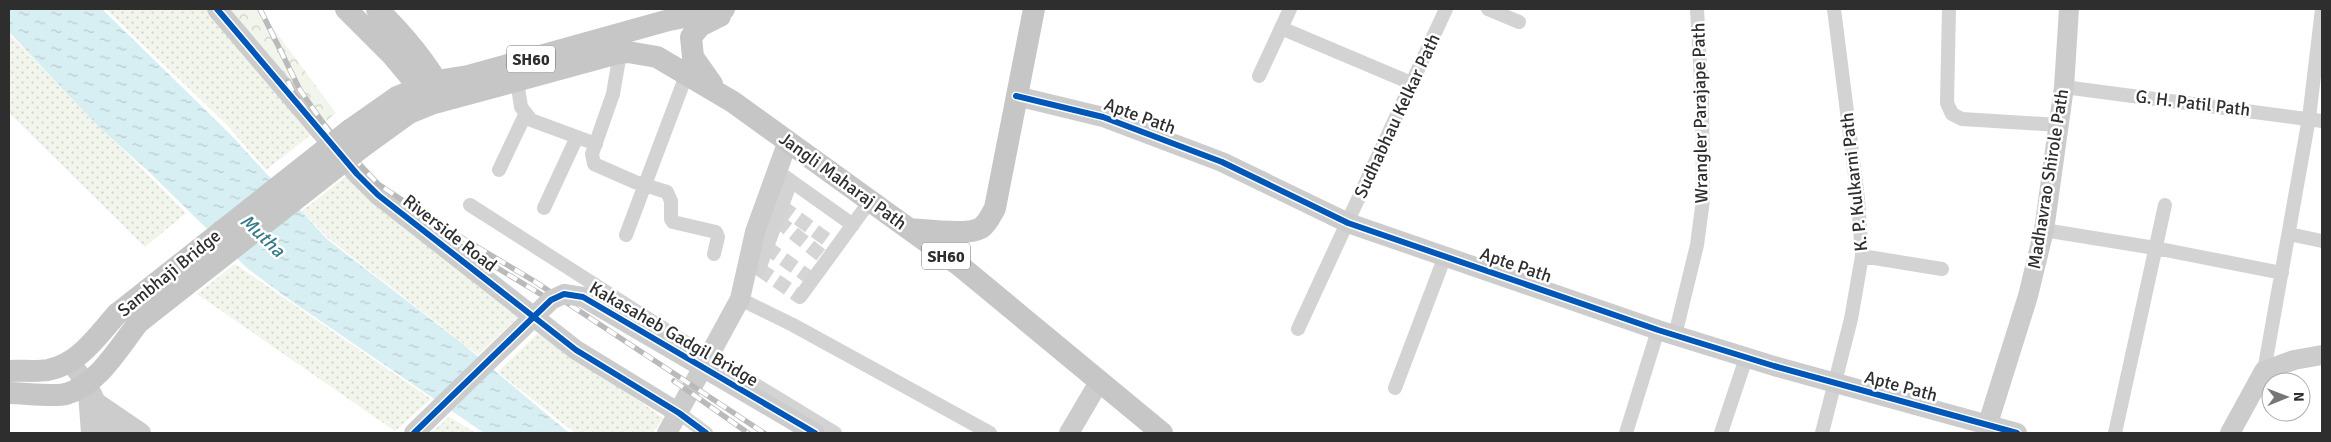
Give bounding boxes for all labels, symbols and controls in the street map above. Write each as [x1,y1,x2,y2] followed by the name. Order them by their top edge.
[1687,22,1713,204] street label: Wrangler Parajape Path
[1349,30,1445,202] street label: Sudhabhau Kelkar Path
[507,46,555,72] road number: SH60
[2134,85,2252,121] street label: G. H. Patil Path
[2023,87,2073,271] street label: Madhavrao Shirole Path
[1101,93,1179,139] street label: Apte Path
[1836,111,1872,253] street label: K. P. Kulkarni Path
[775,127,911,235] street label: Jangli Maharaj Path
[399,190,501,276] street label: Riverside Road
[235,209,291,263] water label: Mutha
[113,225,225,321] street label: Sambhaji Bridge
[922,242,970,270] road number: SH60
[1477,242,1555,288] street label: Apte Path
[586,277,762,391] street label: Kakasaheb Gadgil Bridge
[1862,366,1940,406] street label: Apte Path
[2261,372,2311,422] north arrow
[2290,392,2307,402] text: N

